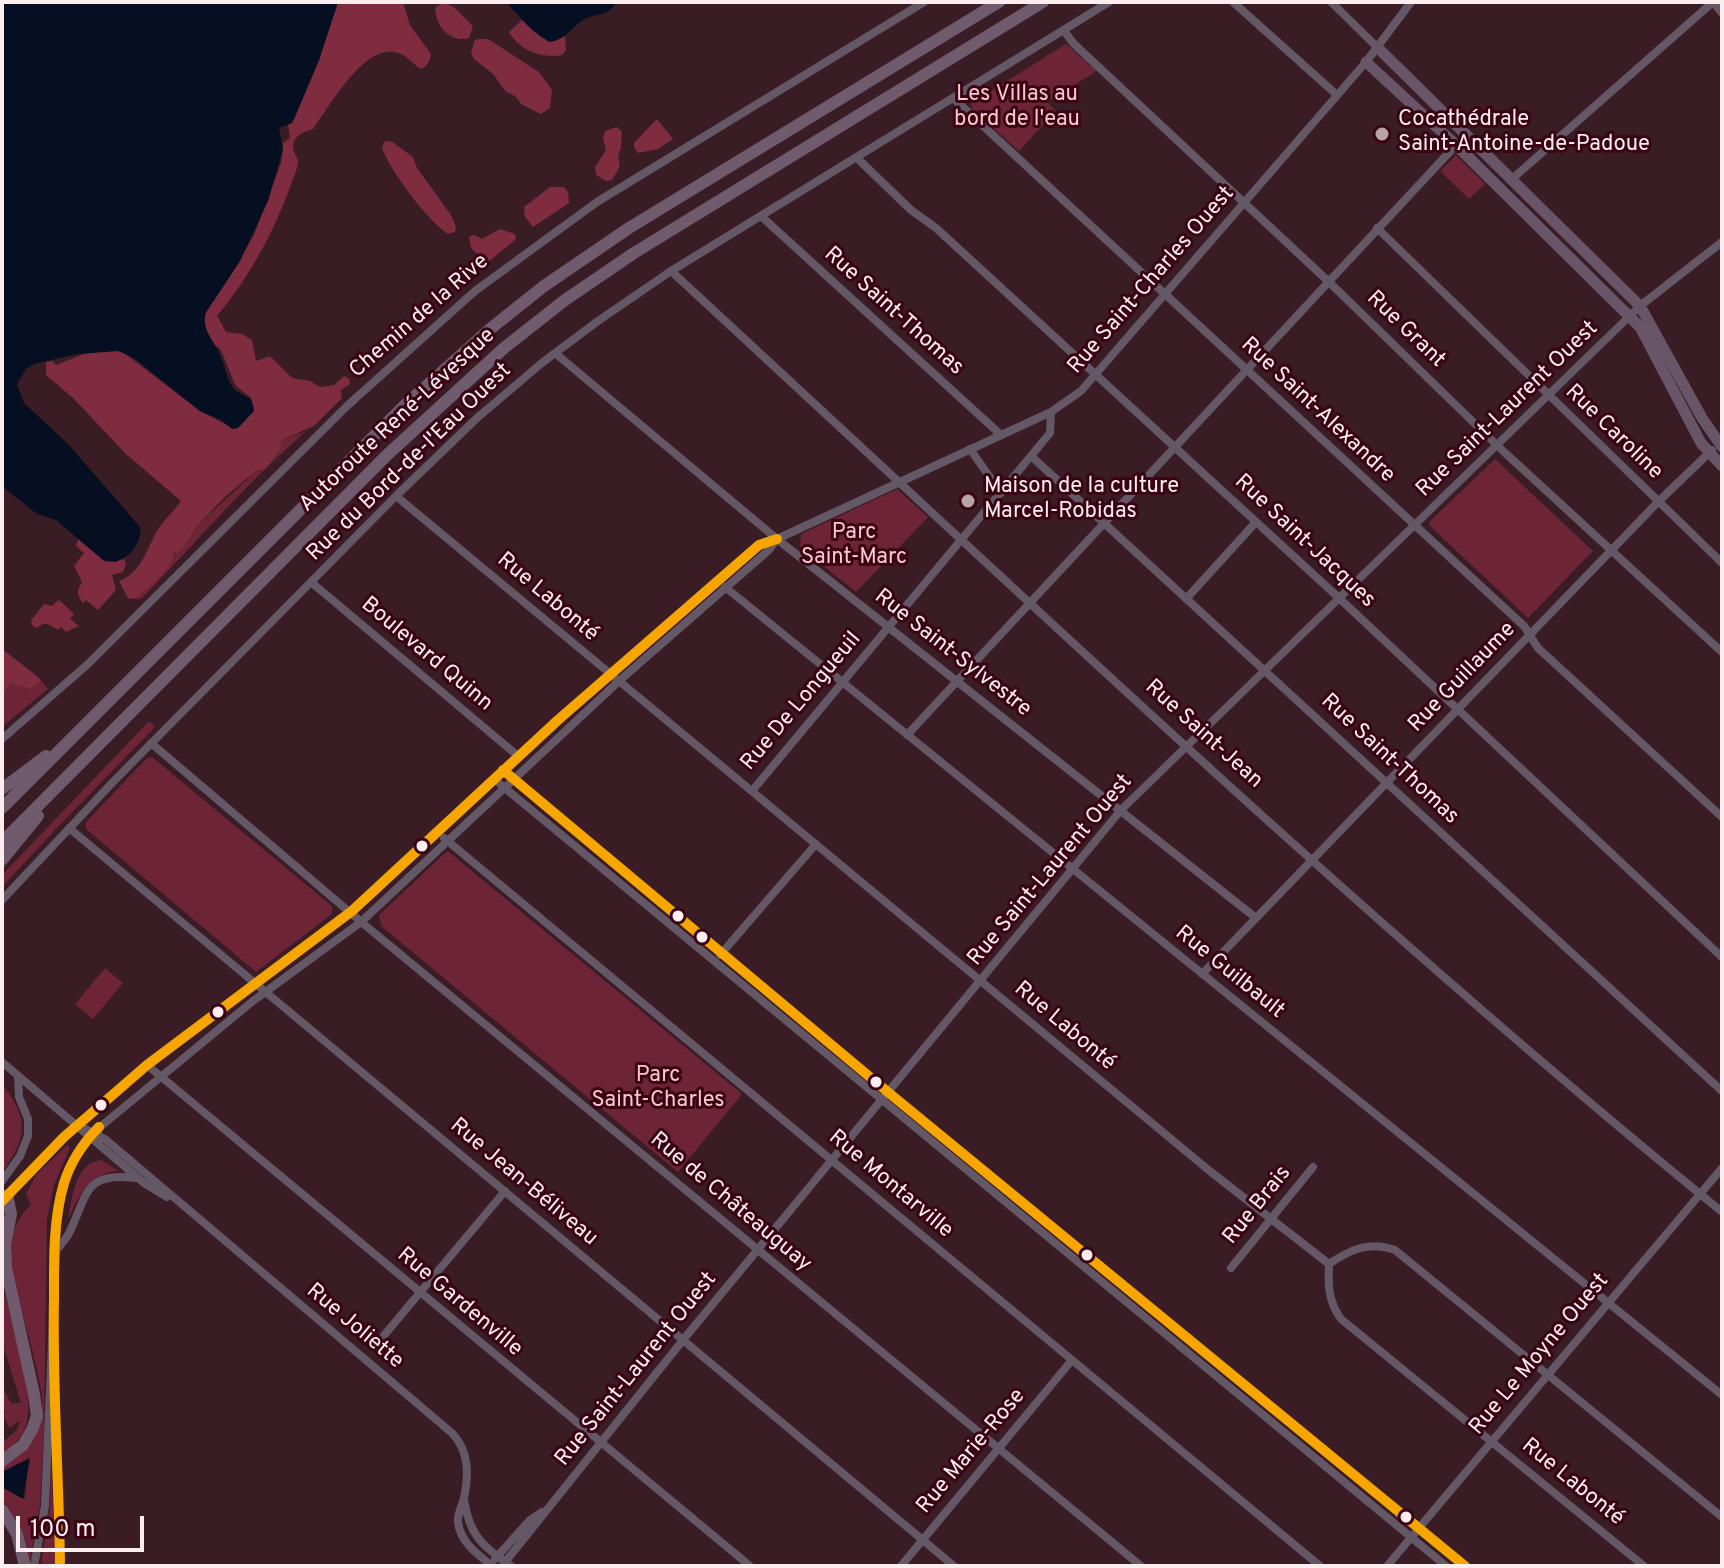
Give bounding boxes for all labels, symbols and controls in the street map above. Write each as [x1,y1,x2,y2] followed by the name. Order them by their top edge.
[954,83,1080,134] park label: Les Villas au bord de l'eau
[1398,108,1650,160] place label: Cocathédrale Saint-Antoine-de-Padoue
[1373,125,1391,143] marker: Cocathédrale Saint-Antoine-de-Padoue
[1063,182,1241,380] street label: Rue Saint-Charles Ouest
[818,242,968,382] street label: Rue Saint-Thomas
[345,249,495,385] street label: Chemin de la Rive
[1360,286,1450,374] street label: Rue Grant
[1412,316,1604,504] street label: Rue Saint-Laurent Ouest
[295,323,501,519] street label: Autoroute René-Lévesque
[1234,333,1400,489] street label: Rue Saint-Alexandre
[302,358,518,568] street label: Rue du Bord-de-l'Eau Ouest
[1559,380,1667,486] street label: Rue Caroline
[1228,470,1380,614] street label: Rue Saint-Jacques
[984,475,1179,526] place label: Maison de la culture Marcel-Robidas
[959,492,977,510] marker: Maison de la culture Marcel-Robidas
[801,521,907,572] park label: Parc Saint-Marc
[491,548,603,648] street label: Rue Labonté
[868,584,1036,724] street label: Rue Saint-Sylvestre
[355,592,497,718] street label: Boulevard Quinn
[1404,617,1522,739] street label: Rue Guillaume
[736,627,868,777] street label: Rue De Longueuil
[1139,675,1267,795] street label: Rue Saint-Jean
[1314,689,1464,831] street label: Rue Saint-Thomas
[963,770,1139,972] street label: Rue Saint-Laurent Ouest
[414,838,430,854] unlabelled marker
[670,908,686,924] unlabelled marker
[1169,921,1289,1025] street label: Rue Guilbault
[694,929,710,945] unlabelled marker
[1008,977,1120,1077] street label: Rue Labonté
[210,1004,226,1020] unlabelled marker
[591,1064,725,1116] park label: Parc Saint-Charles
[868,1074,884,1090] unlabelled marker
[93,1097,109,1113] unlabelled marker
[444,1114,602,1252] street label: Rue Jean-Béliveau
[822,1125,958,1245] street label: Rue Montarville
[644,1128,816,1278] street label: Rue de Châteauguay
[1218,1161,1298,1251] street label: Rue Brais
[391,1243,527,1363] street label: Rue Gardenville
[1079,1247,1095,1263] unlabelled marker
[551,1268,723,1472] street label: Rue Saint-Laurent Ouest
[1465,1269,1615,1441] street label: Rue Le Moyne Ouest
[300,1279,408,1375] street label: Rue Joliette
[912,1384,1032,1520] street label: Rue Marie-Rose
[1515,1434,1629,1532] street label: Rue Labonté
[20,1500,148,1550] scale bar
[1398,1509,1414,1525] unlabelled marker
[30,1515,96,1545] text: 100 m

